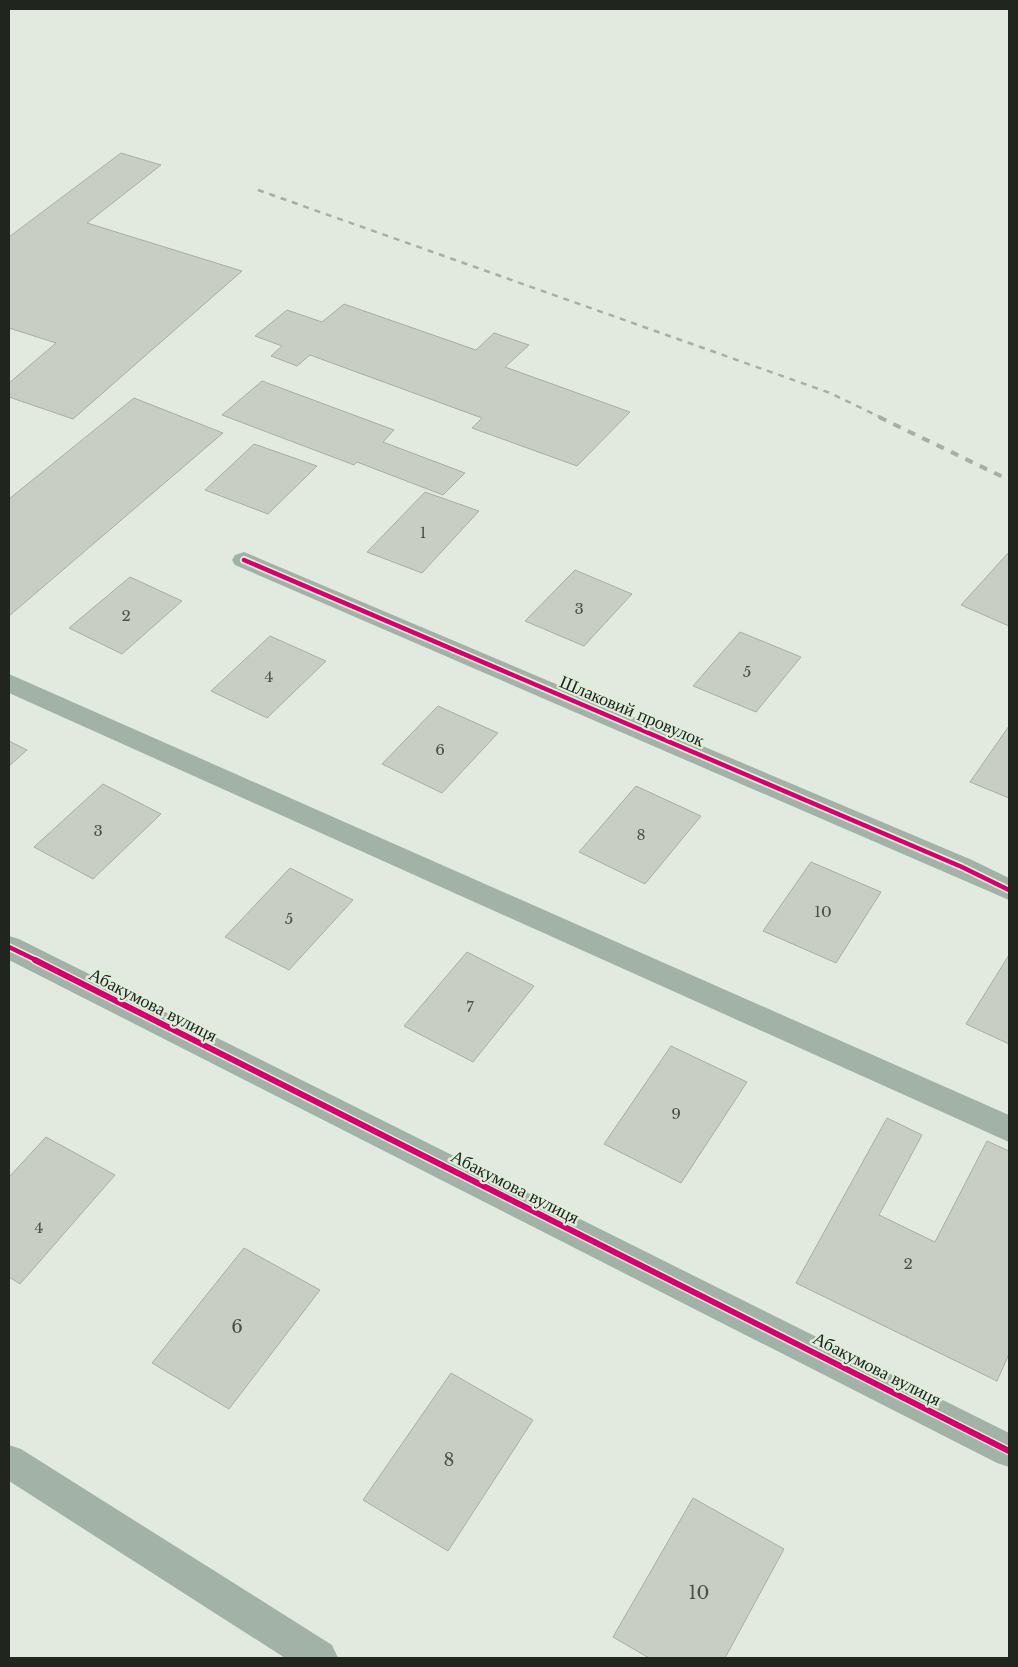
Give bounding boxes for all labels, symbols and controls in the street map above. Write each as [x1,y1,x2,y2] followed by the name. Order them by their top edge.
[420,523,426,542] house number: 1
[574,599,584,618] house number: 3
[121,606,131,625] house number: 2
[743,662,751,681] house number: 5
[265,667,273,686] house number: 4
[556,671,708,752] street label: Шлаковий провулок
[435,740,445,759] house number: 6
[93,821,103,840] house number: 3
[636,825,646,844] house number: 8
[814,902,832,921] house number: 10
[285,909,293,928] house number: 5
[85,963,221,1047] street label: Абакумова вулиця
[466,997,474,1016] house number: 7
[671,1104,681,1123] house number: 9
[447,1145,583,1229] street label: Абакумова вулиця
[35,1218,43,1237] house number: 4
[903,1254,913,1273] house number: 2
[231,1316,243,1338] house number: 6
[809,1327,945,1411] street label: Абакумова вулиця
[444,1449,454,1471] house number: 8
[689,1582,709,1604] house number: 10

